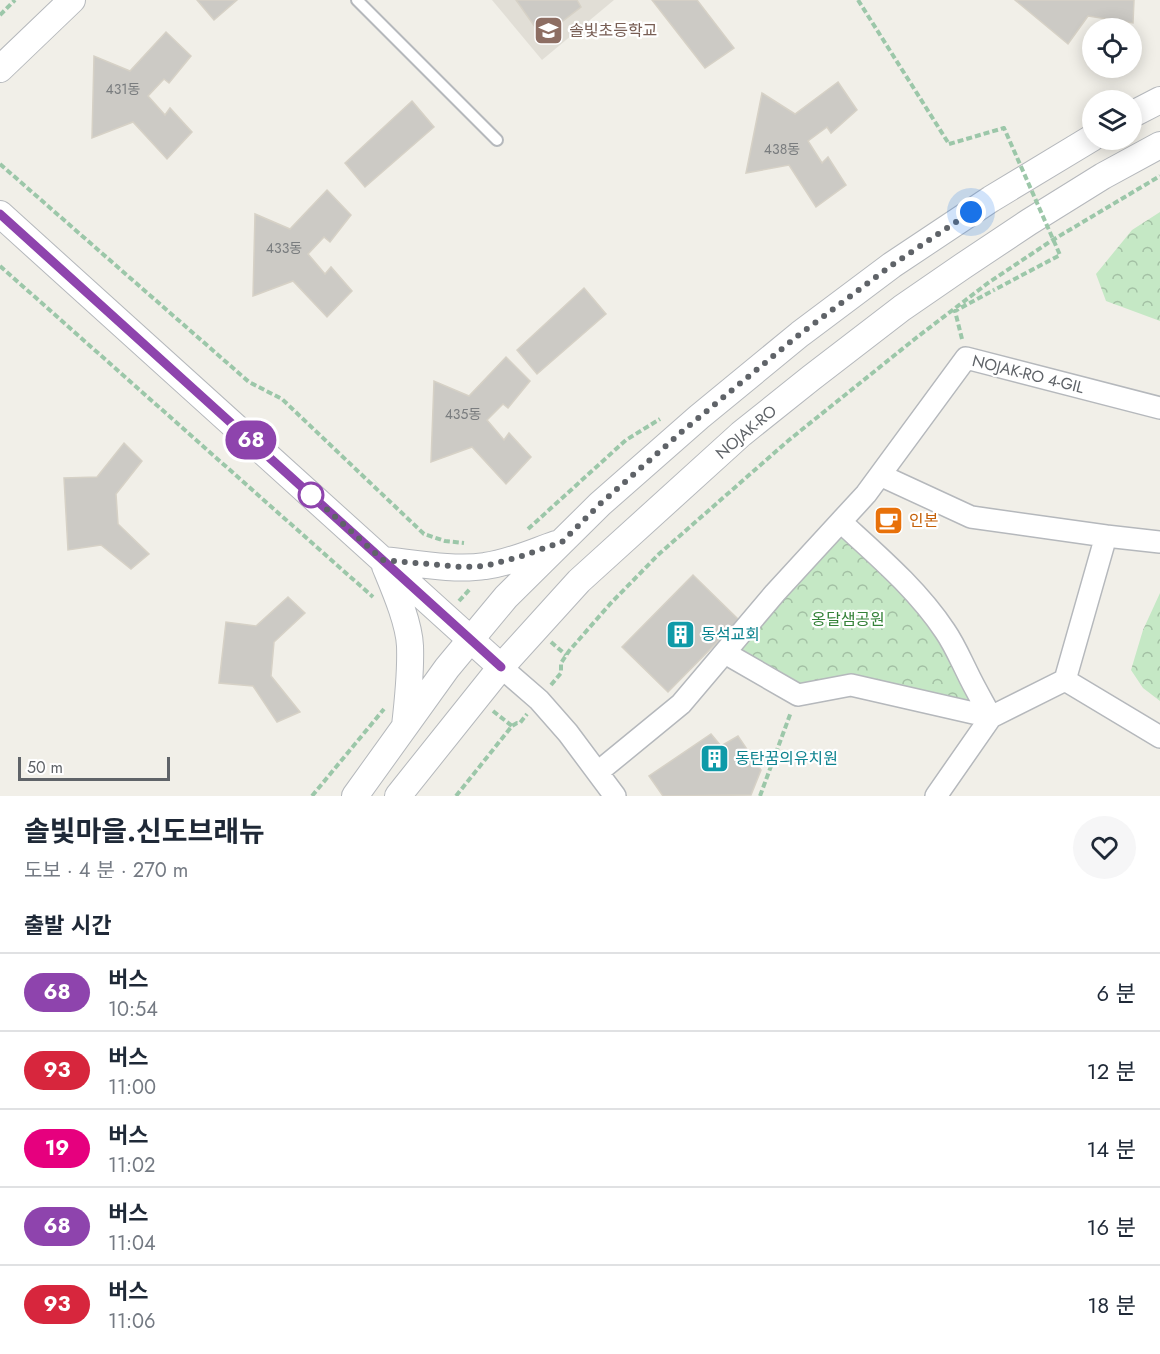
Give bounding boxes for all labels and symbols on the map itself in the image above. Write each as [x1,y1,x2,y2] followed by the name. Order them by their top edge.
[532,14,564,46] school or university icon: 솔빛초등학교
[569,19,657,42] place label: 솔빛초등학교
[106,79,141,99] house number: 431동
[764,139,800,159] house number: 438동
[956,197,986,227] your location
[266,238,302,258] house number: 433동
[970,349,1087,399] street label: NOJAK-RO 4-GIL
[710,400,782,464] street label: NOJAK-RO
[445,404,481,424] house number: 435동
[224,420,278,460] line badge: 68
[298,482,324,508] unlabelled marker
[872,504,904,536] cafe icon: 인본
[909,509,938,532] place label: 인본
[811,608,885,631] park label: 옹달샘공원
[664,618,696,650] building icon: 동석교회
[701,623,760,646] place label: 동석교회
[698,742,730,774] building icon: 동탄꿈의유치원
[735,747,838,770] place label: 동탄꿈의유치원
[18,754,170,782] scale bar

